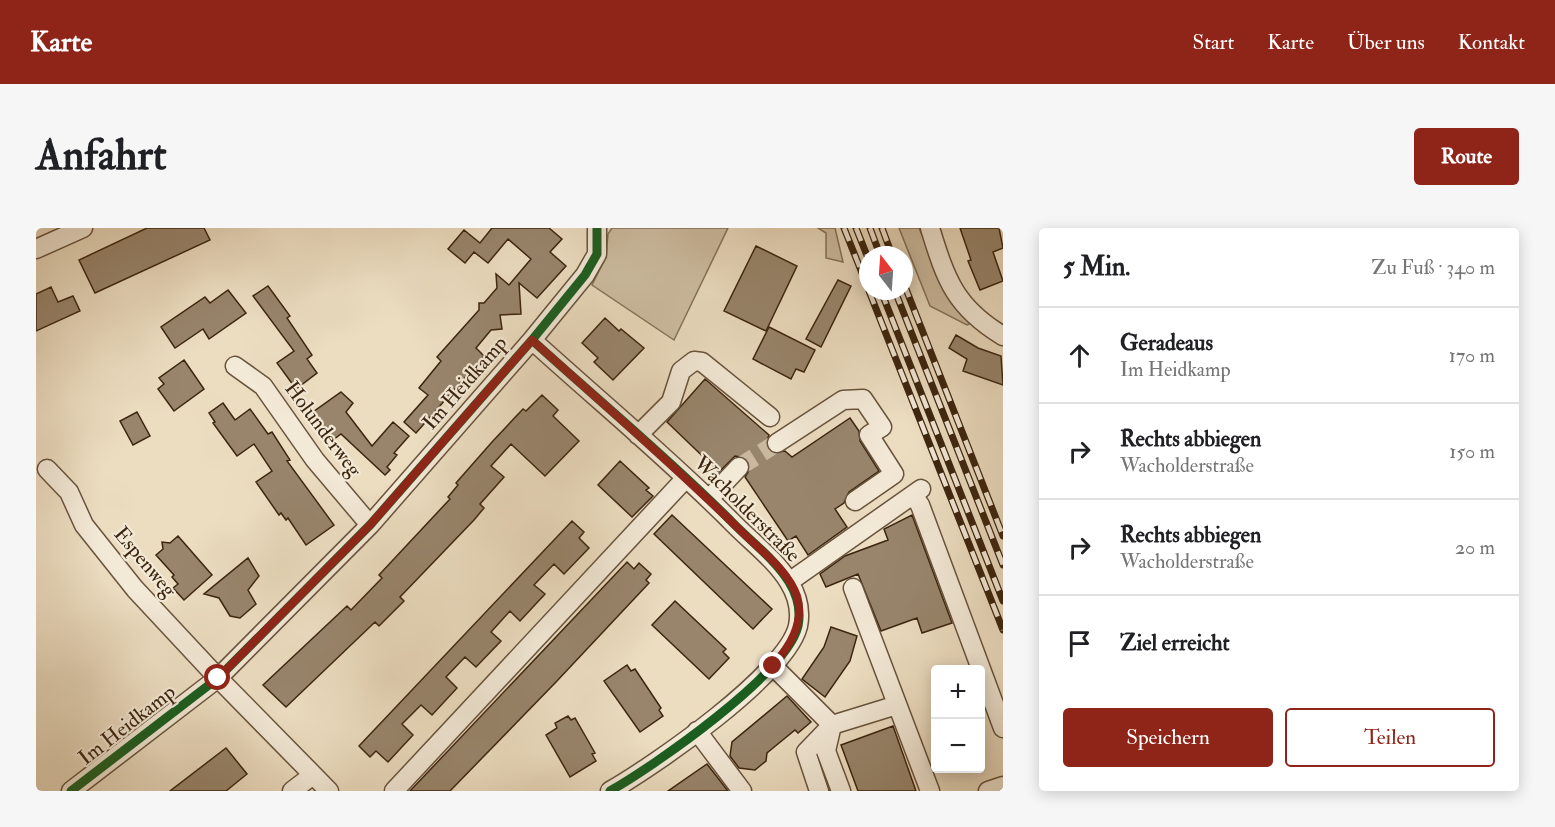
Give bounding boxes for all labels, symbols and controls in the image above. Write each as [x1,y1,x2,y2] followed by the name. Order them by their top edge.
[30,25,92,60] text: Karte
[1192,29,1234,56] text: Start
[1267,29,1314,56] text: Karte
[1347,29,1425,56] text: Über uns
[1458,29,1525,56] text: Kontakt
[1414,128,1519,185] button: Route
[36,130,167,182] text: Anfahrt
[859,246,913,300] north arrow
[1063,251,1130,283] text: 5 Min.
[1372,255,1495,280] text: Zu Fuß · 340 m
[1120,329,1213,357] text: Geradeaus
[417,330,513,436] street label: Im Heidkamp
[1063,339,1096,372] icon: ahead
[1449,343,1495,368] text: 170 m
[1120,357,1231,382] text: Im Heidkamp
[278,376,368,483] street label: Holunderweg
[1120,425,1261,453] text: Rechts abbiegen
[1063,435,1096,468] icon: right
[1449,439,1495,464] text: 150 m
[687,449,806,568] street label: Wacholderstraße
[1120,453,1254,478] text: Wacholderstraße
[108,521,183,603] street label: Espenweg
[1120,521,1261,549] text: Rechts abbiegen
[1063,531,1096,564] icon: right
[1455,535,1495,560] text: 20 m
[1120,549,1254,574] text: Wacholderstraße
[1063,627,1096,660] icon: arrive
[1120,629,1230,657] text: Ziel erreicht
[759,652,785,678] route end
[204,664,230,690] route start
[931,665,985,773] map controls
[931,665,985,719] button: +
[73,679,181,771] street label: Im Heidkamp
[1063,708,1273,767] button: Speichern
[1285,708,1495,767] button: Teilen
[931,719,985,773] button: −

